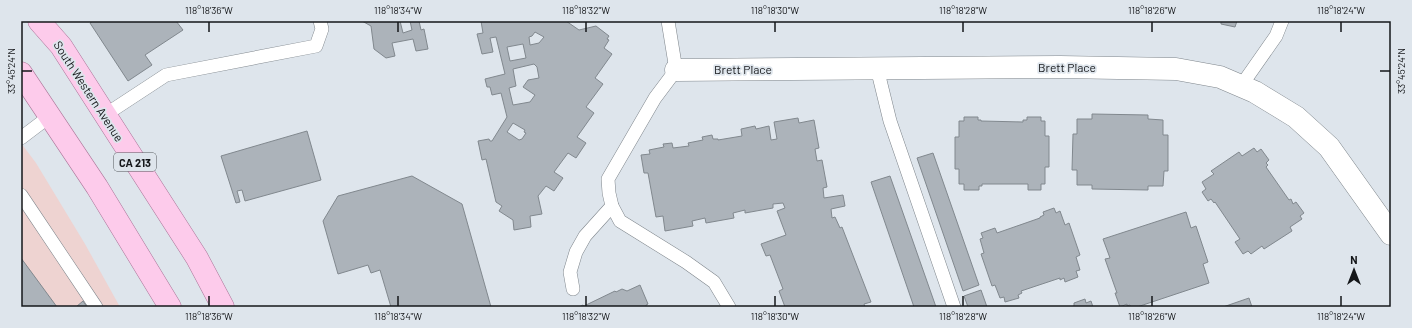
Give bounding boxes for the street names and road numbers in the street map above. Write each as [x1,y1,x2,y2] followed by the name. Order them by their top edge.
[51,38,127,144] street label: South Western Avenue
[1038,60,1096,74] street label: Brett Place
[714,62,772,76] street label: Brett Place
[114,153,156,171] road number: CA 213

